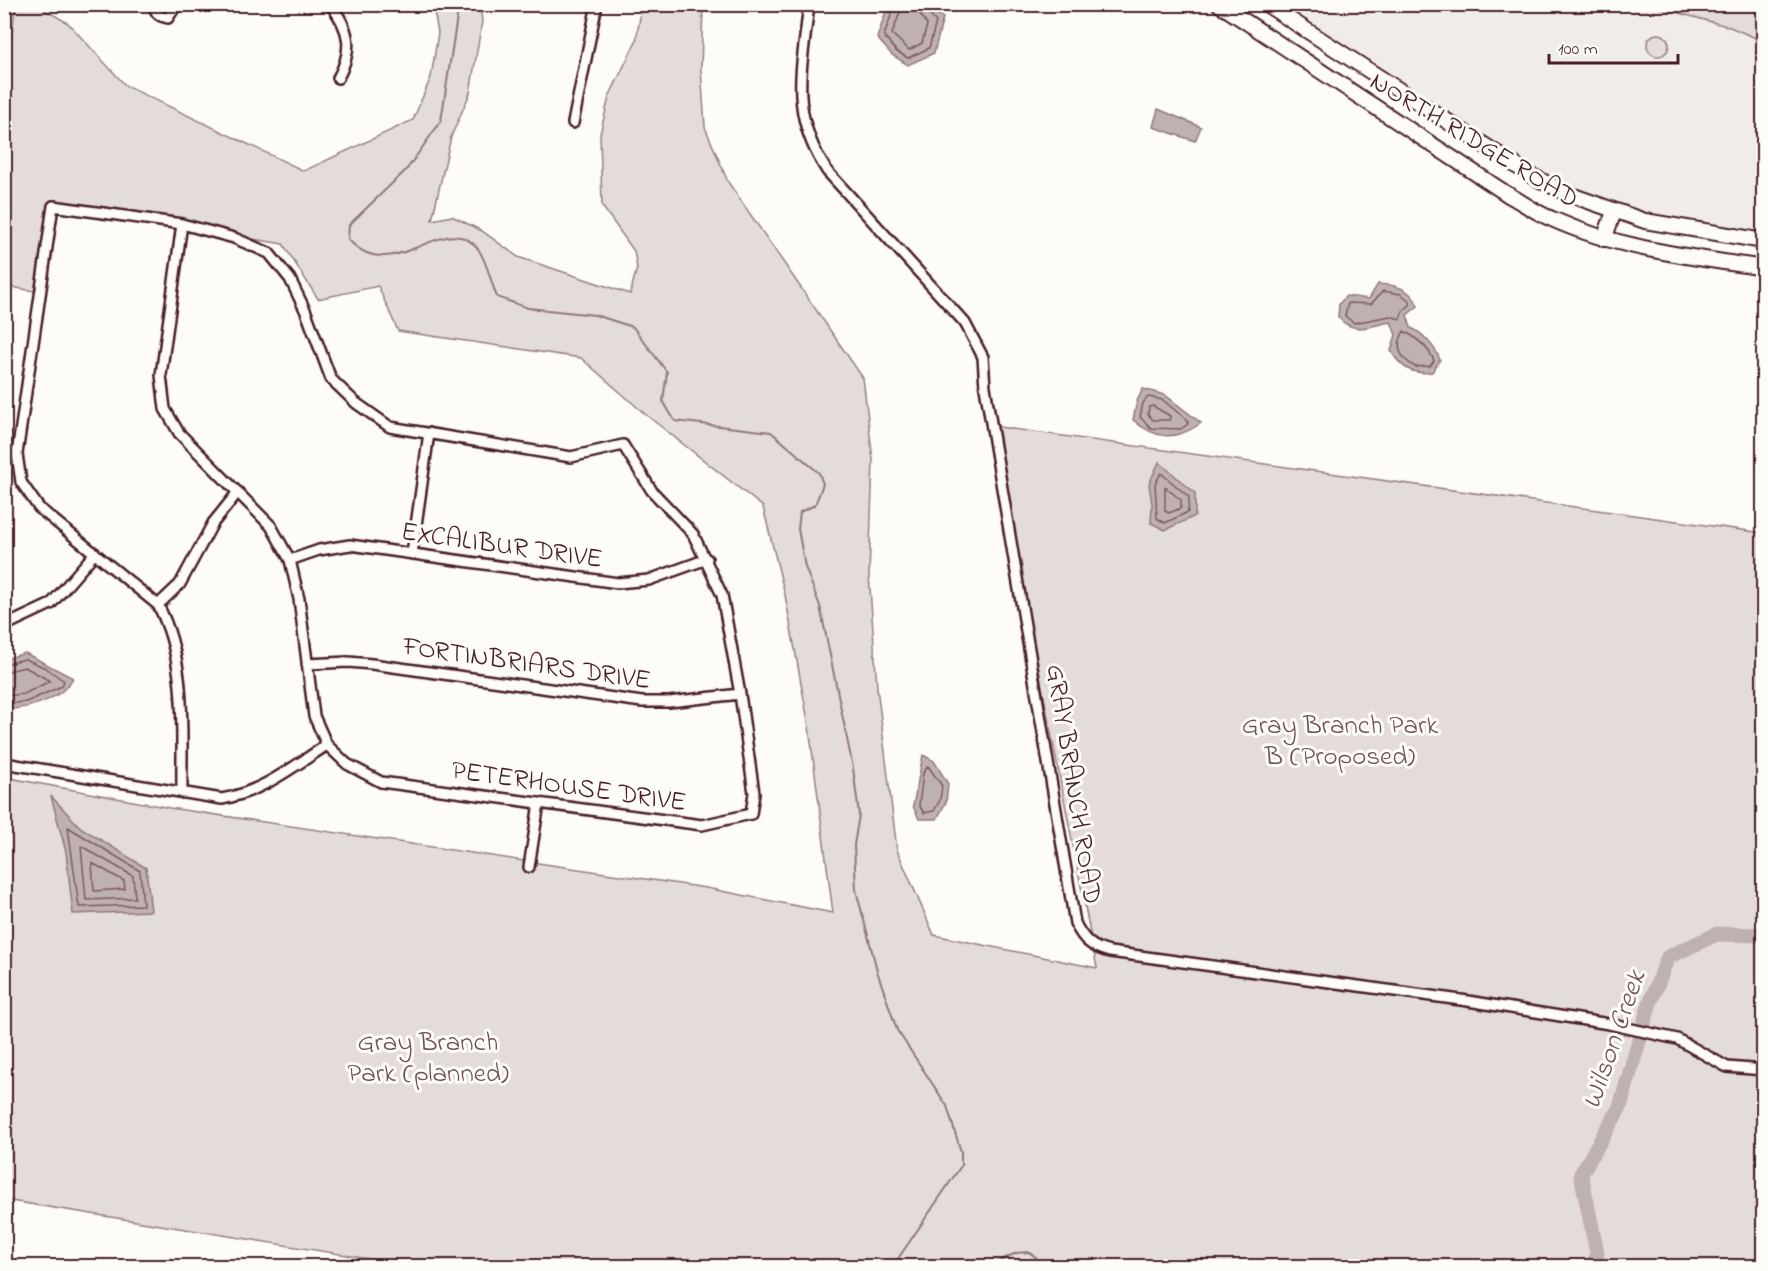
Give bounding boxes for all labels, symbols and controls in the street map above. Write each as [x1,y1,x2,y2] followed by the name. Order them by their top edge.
[1549,27,1678,65] scale bar
[1558,37,1598,63] text: 100 m
[1362,63,1586,219] street label: NORTH RIDGE ROAD
[398,513,605,580] street label: EXCALIBUR DRIVE
[399,628,653,701] street label: FORTINBRIARS DRIVE
[1034,662,1111,907] street label: GRAY BRANCH ROAD
[1242,707,1438,777] park label: Gray Branch Park B (Proposed)
[449,752,689,823] street label: PETERHOUSE DRIVE
[1573,964,1659,1115] water label: Wilson Creek
[347,1024,509,1094] park label: Gray Branch Park (planned)

